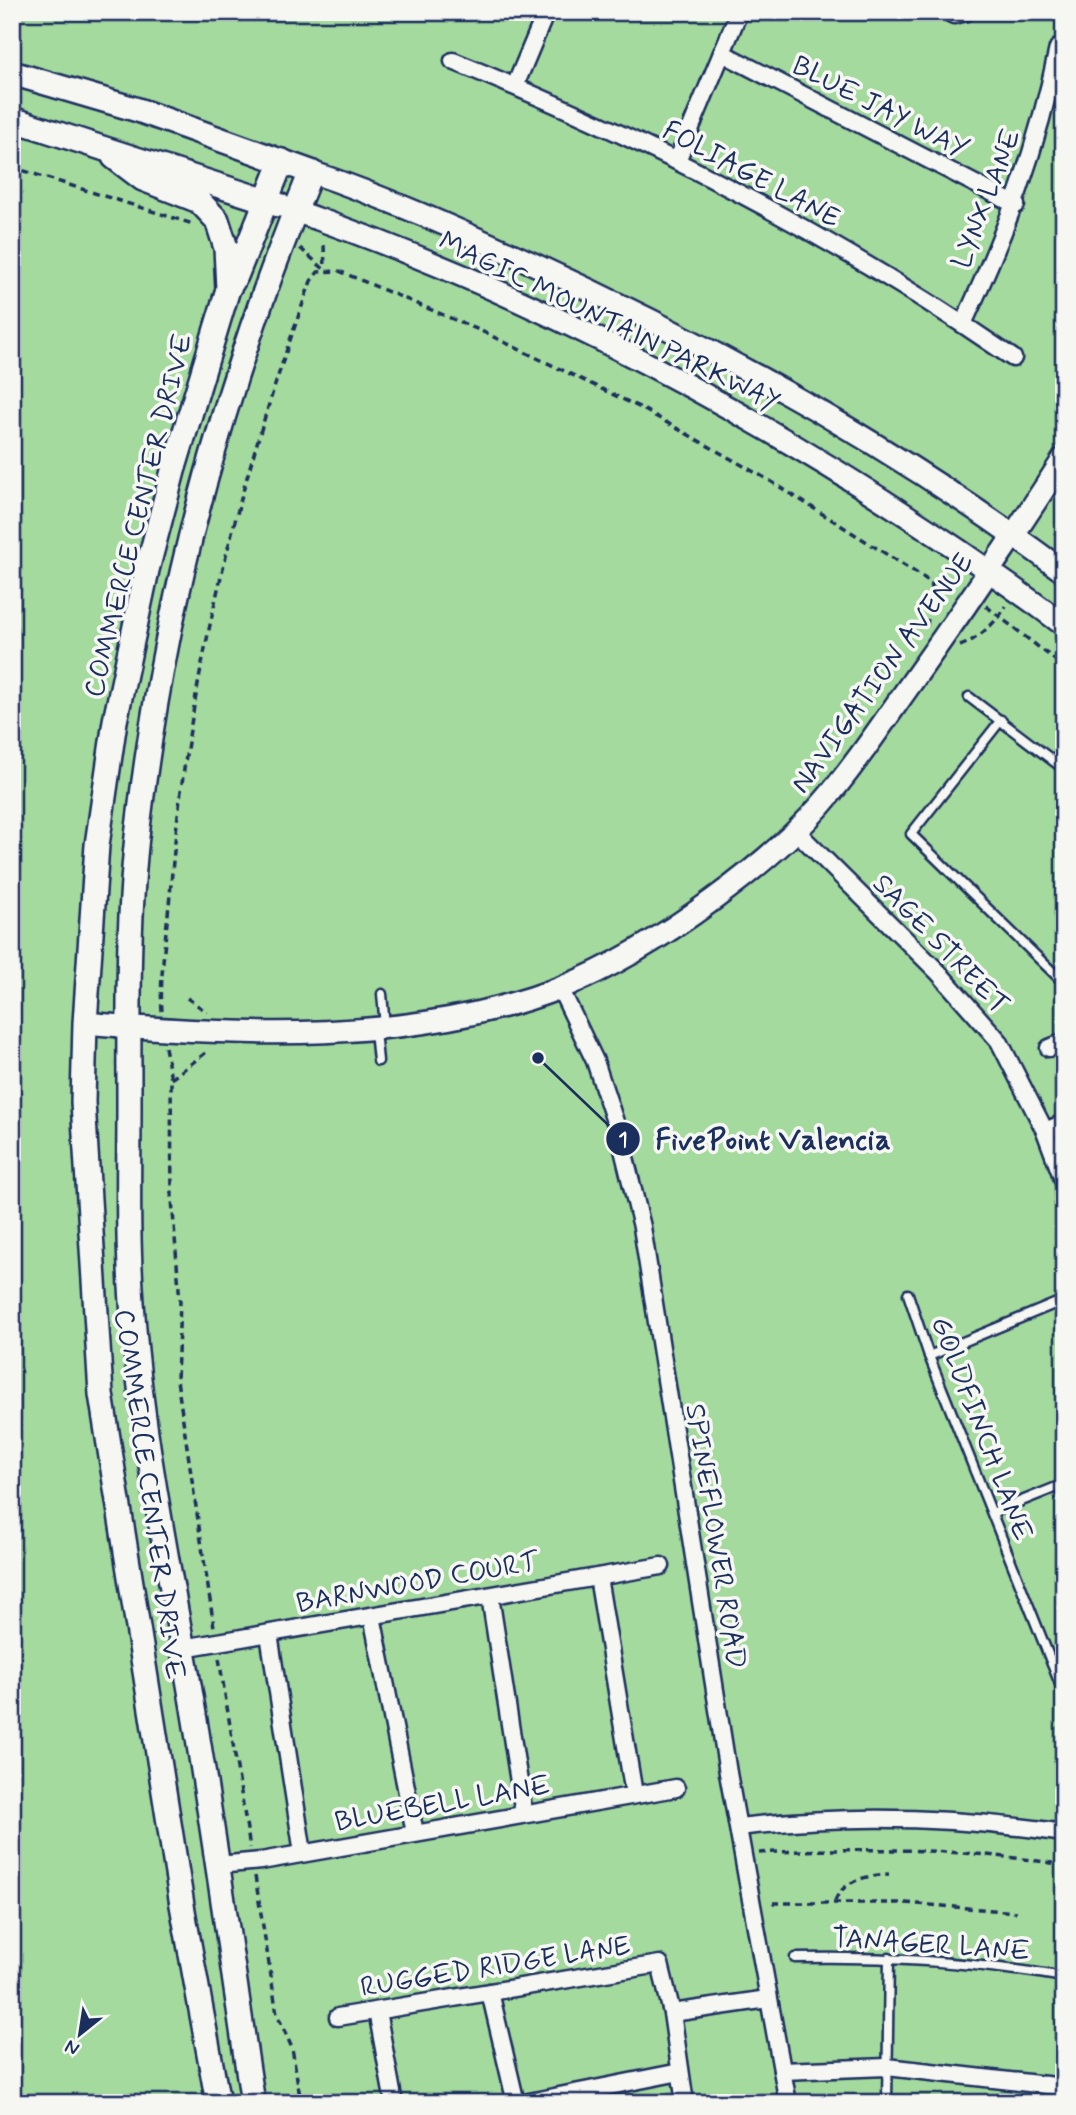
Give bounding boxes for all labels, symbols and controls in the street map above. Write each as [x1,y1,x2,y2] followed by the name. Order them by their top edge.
[785,48,974,169] street label: BLUE JAY WAY
[655,113,846,238] street label: FOLIAGE LANE
[944,124,1031,274] street label: LYNX LANE
[432,223,786,421] street label: MAGIC MOUNTAIN PARKWAY
[76,330,203,701] street label: COMMERCE CENTER DRIVE
[783,546,983,801] street label: NAVIGATION AVENUE
[864,866,1017,1023] street label: SAGE STREET
[606,1113,905,1164] callout: FivePoint Valencia
[655,1121,891,1160] text: FivePoint Valencia
[618,1126,628,1154] text: 1
[104,1307,193,1682] street label: COMMERCE CENTER DRIVE
[921,1311,1040,1546] street label: GOLDFINCH LANE
[675,1401,754,1672] street label: SPINEFLOWER ROAD
[294,1544,542,1623] street label: BARNWOOD COURT
[332,1767,553,1842] street label: BLUEBELL LANE
[831,1920,1031,1971] street label: TANAGER LANE
[358,1928,633,2007] street label: RUGGED RIDGE LANE
[46,2000,116,2070] north arrow
[61,2033,84,2061] text: N

